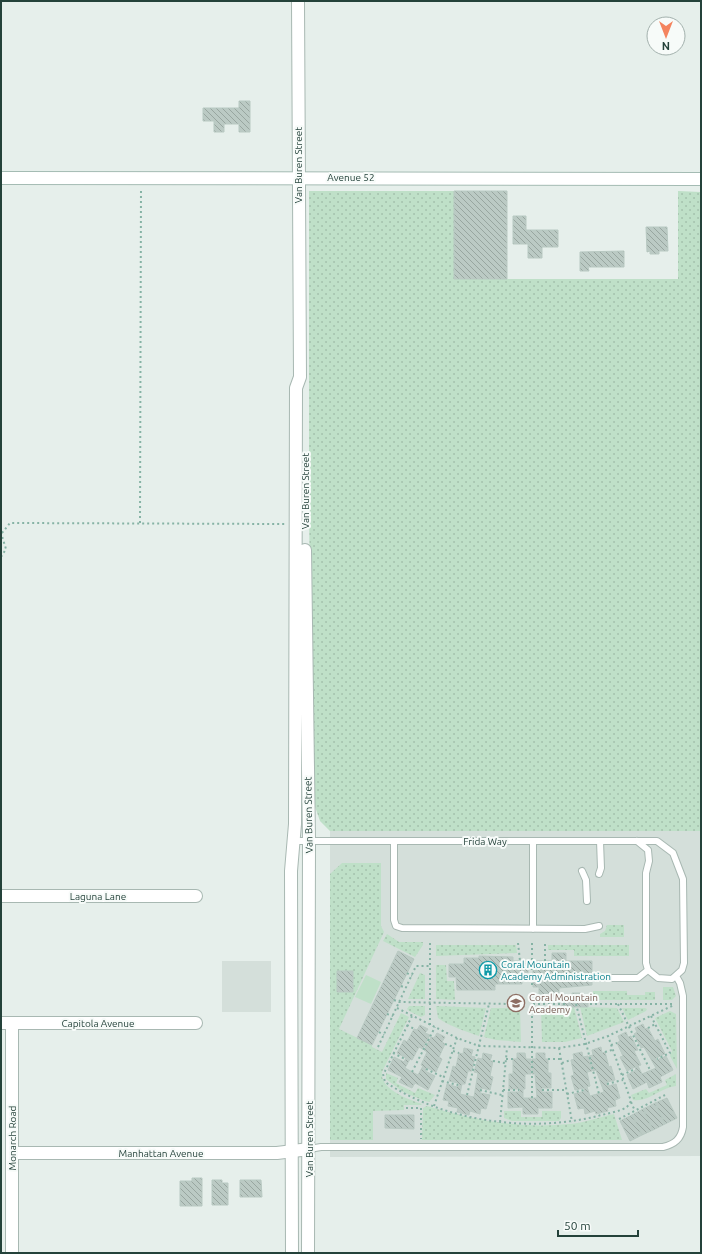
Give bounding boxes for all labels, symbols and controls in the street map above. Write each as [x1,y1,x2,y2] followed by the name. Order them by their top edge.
[646,16,686,56] north arrow
[662,40,670,52] text: N
[293,127,304,203] street label: Van Buren Street
[327,172,375,183] street label: Avenue 52
[300,453,311,529] street label: Van Buren Street
[302,777,315,853] street label: Van Buren Street
[463,836,507,847] street label: Frida Way
[70,891,126,902] street label: Laguna Lane
[501,959,611,982] place label: Coral Mountain Academy Administration
[478,960,498,980] building icon: Coral Mountain Academy Administration
[529,992,598,1015] place label: Coral Mountain Academy
[506,993,526,1013] school or university icon: Coral Mountain Academy
[61,1018,135,1029] street label: Capitola Avenue
[304,1101,315,1177] street label: Van Buren Street
[7,1105,18,1170] street label: Monarch Road
[118,1148,204,1159] street label: Manhattan Avenue
[558,1212,638,1238] scale bar
[564,1219,591,1232] text: 50 m

